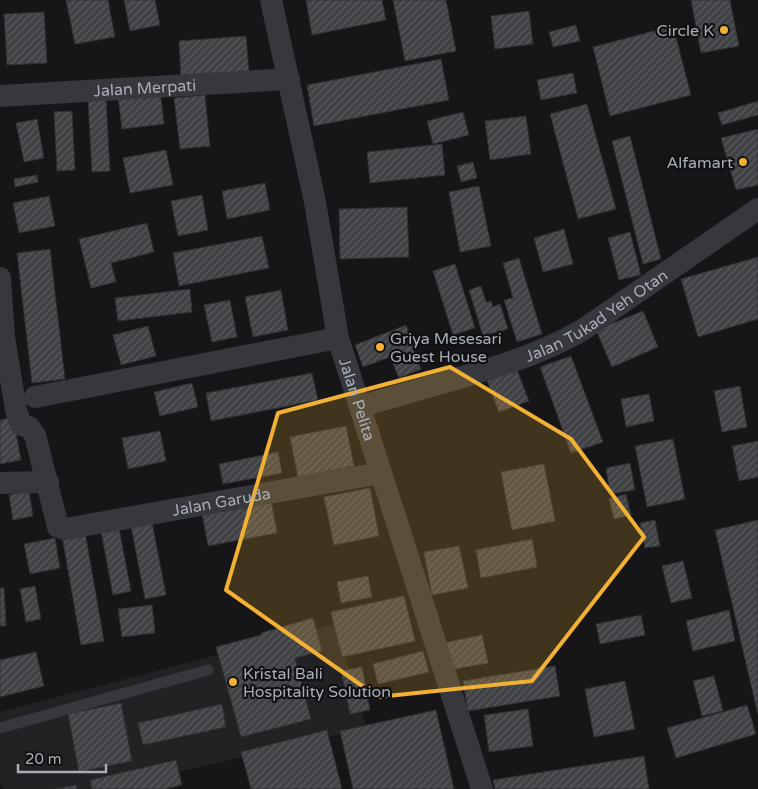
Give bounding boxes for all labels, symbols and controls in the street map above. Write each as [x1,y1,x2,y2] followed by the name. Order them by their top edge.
[657,21,714,41] place label: Circle K
[718,24,730,36] marker: Circle K
[93,75,197,101] street label: Jalan Merpati
[666,153,733,173] place label: Alfamart
[737,156,749,168] marker: Alfamart
[522,265,672,367] street label: Jalan Tukad Yeh Otan
[390,329,502,367] place label: Griya Mesesari Guest House
[374,341,386,353] marker: Griya Mesesari Guest House
[334,356,379,444] street label: Jalan Pelita
[171,484,272,521] street label: Jalan Garuda
[243,664,391,702] place label: Kristal Bali Hospitality Solution
[227,676,239,688] marker: Kristal Bali Hospitality Solution
[18,742,105,774] scale bar
[25,750,62,768] text: 20 m

